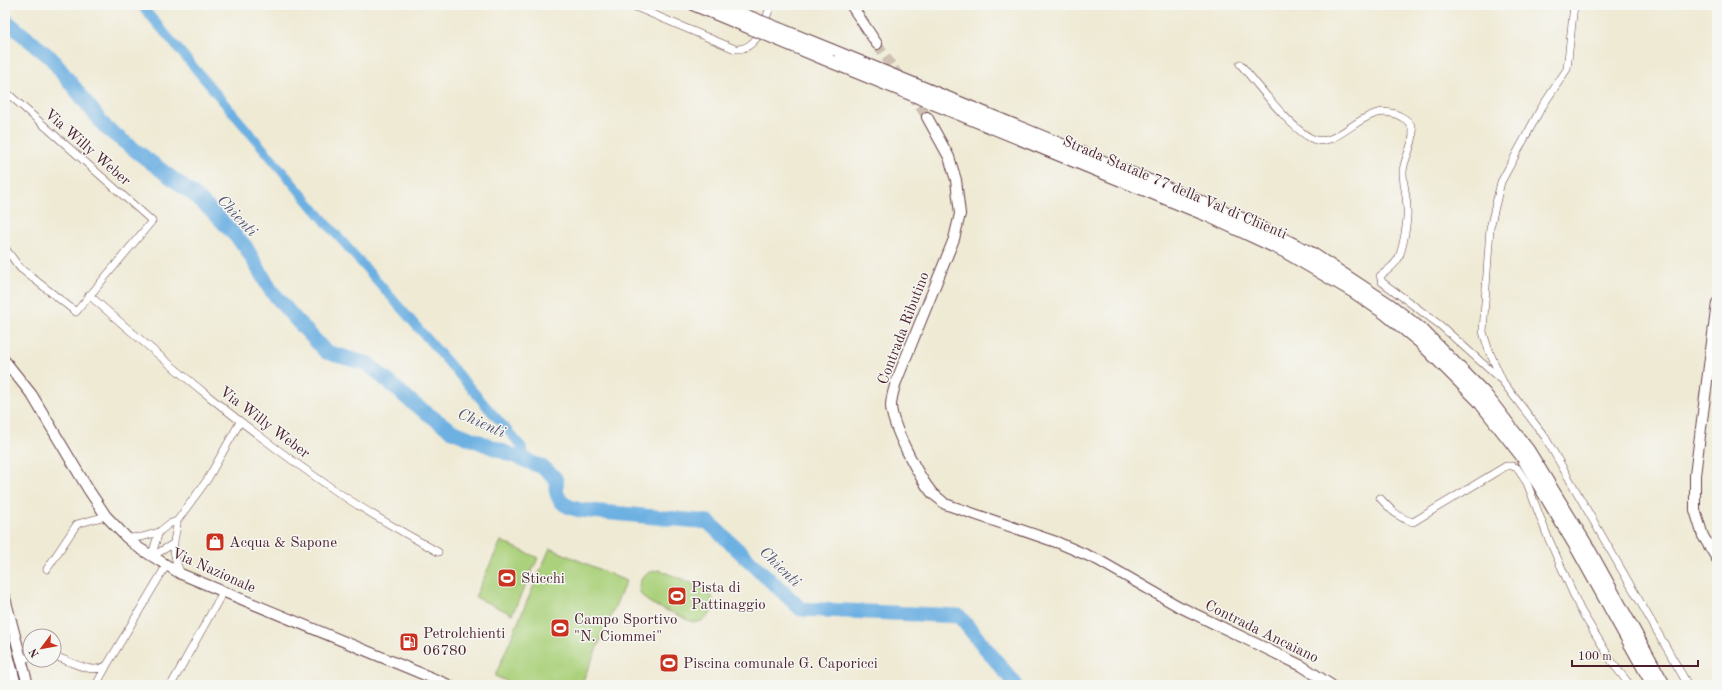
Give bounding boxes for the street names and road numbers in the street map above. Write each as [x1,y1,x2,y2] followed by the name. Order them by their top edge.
[41,107,133,189] street label: Via Willy Weber
[1060,134,1289,243] street label: Strada Statale 77 della Val di Chienti
[876,270,933,387] street label: Contrada Ributino
[216,385,312,462] street label: Via Willy Weber
[169,546,258,597] street label: Via Nazionale
[1202,598,1321,666] street label: Contrada Ancaiano

